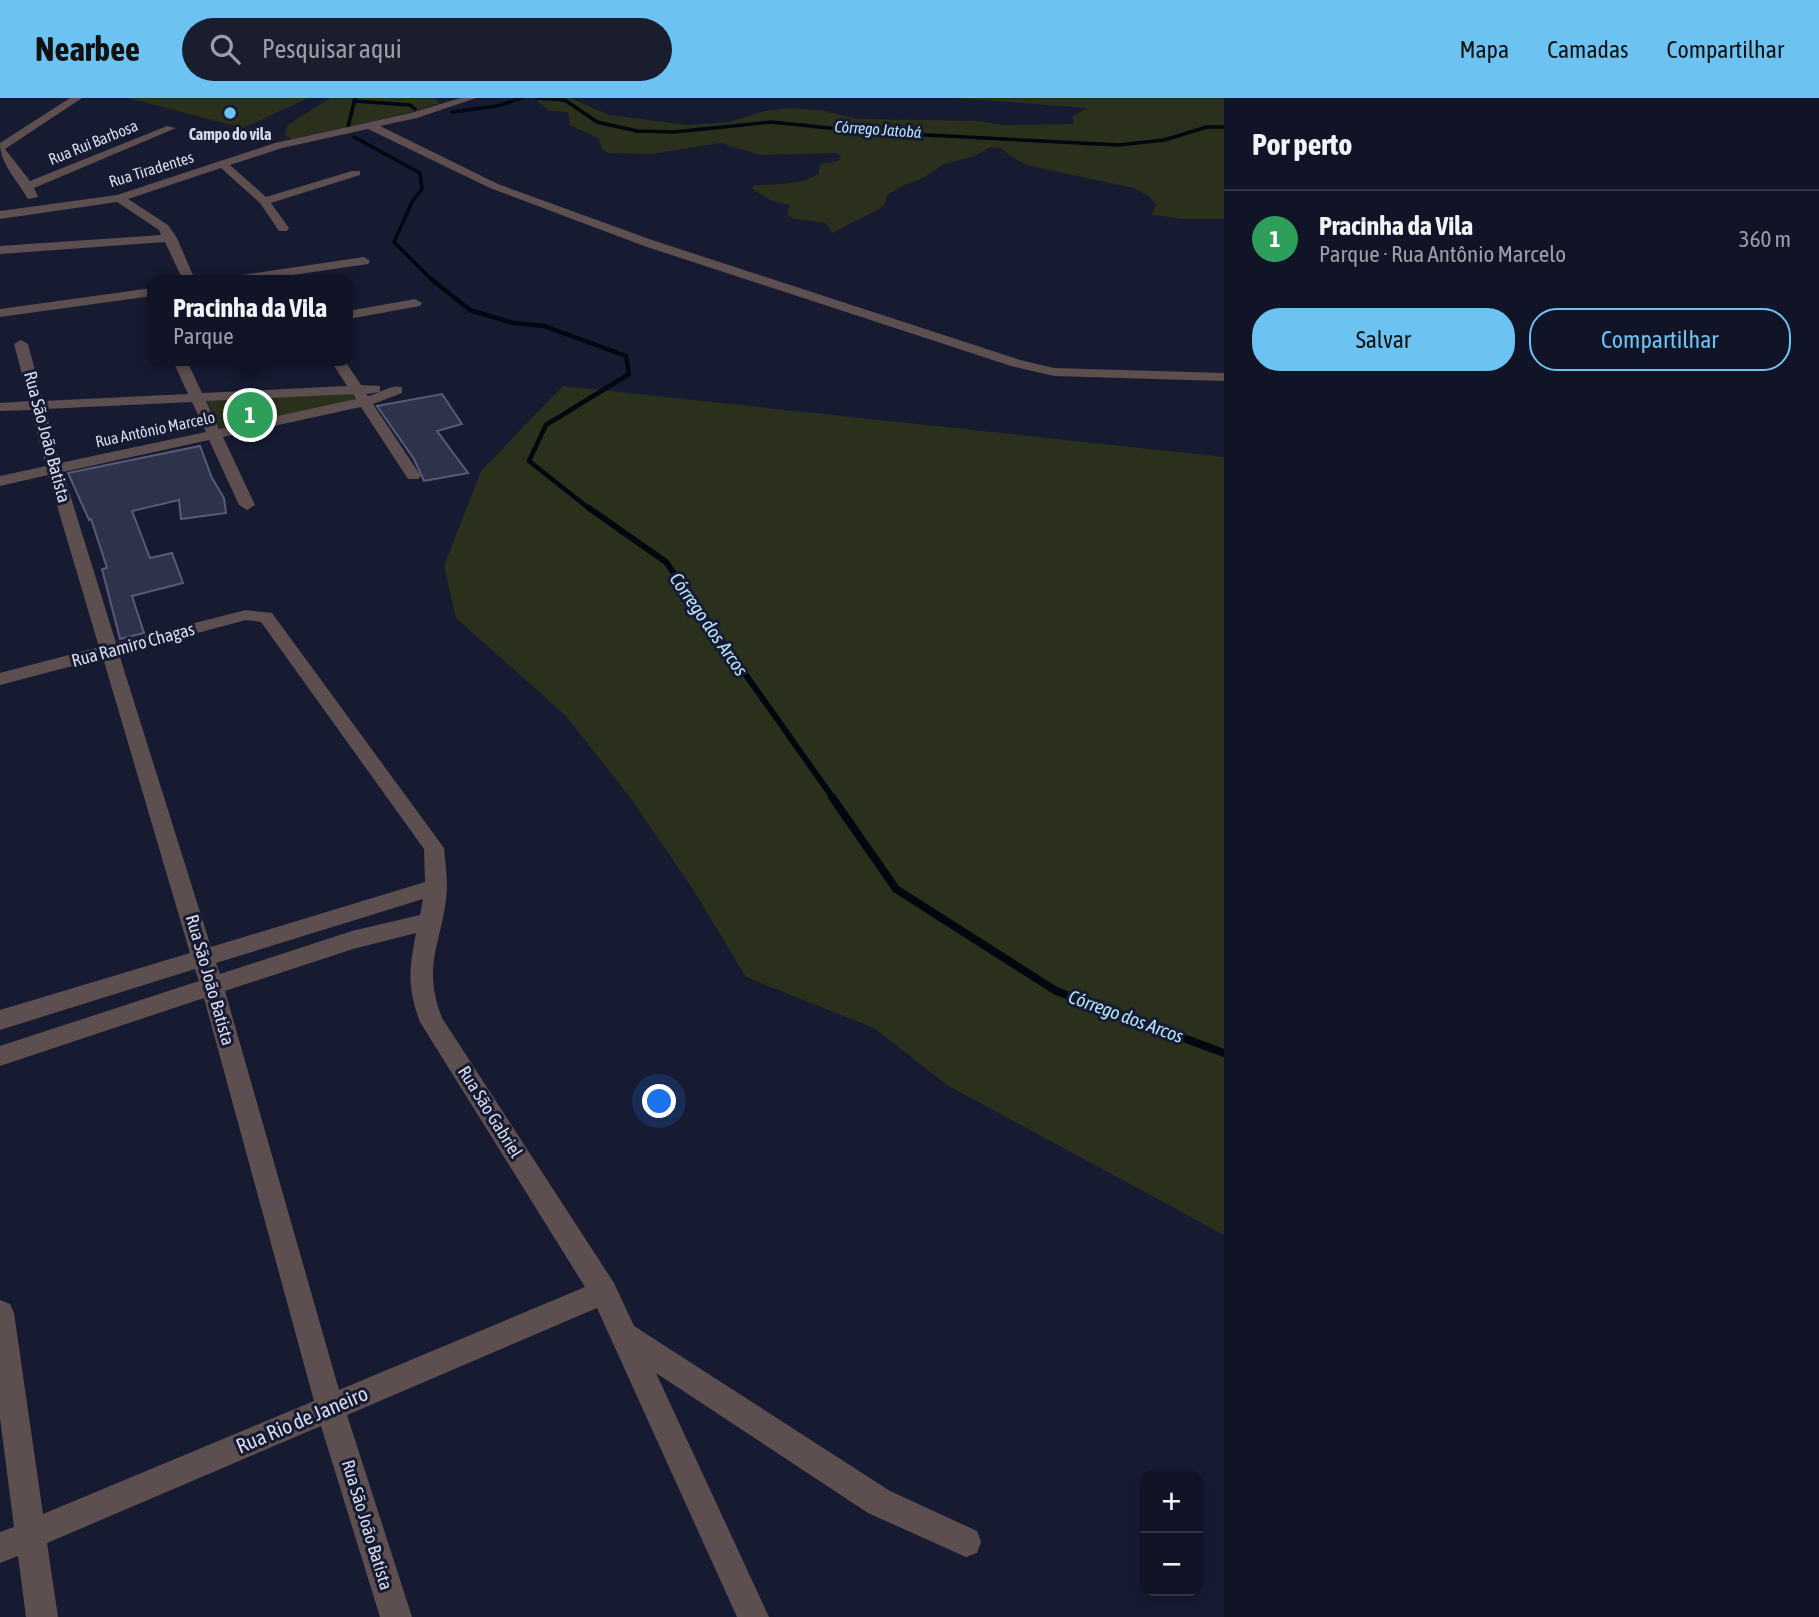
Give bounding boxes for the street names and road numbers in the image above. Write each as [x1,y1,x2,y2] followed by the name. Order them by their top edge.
[46,116,140,168] street label: Rua Rui Barbosa
[107,147,196,190] street label: Rua Tiradentes
[20,369,75,505] street label: Rua São João Batista
[94,408,216,450] street label: Rua Antônio Marcelo
[69,618,197,671] street label: Rua Ramiro Chagas
[182,912,239,1048] street label: Rua São João Batista
[454,1062,527,1162] street label: Rua São Gabriel
[232,1381,371,1458] street label: Rua Rio de Janeiro
[338,1457,397,1592] street label: Rua São João Batista

